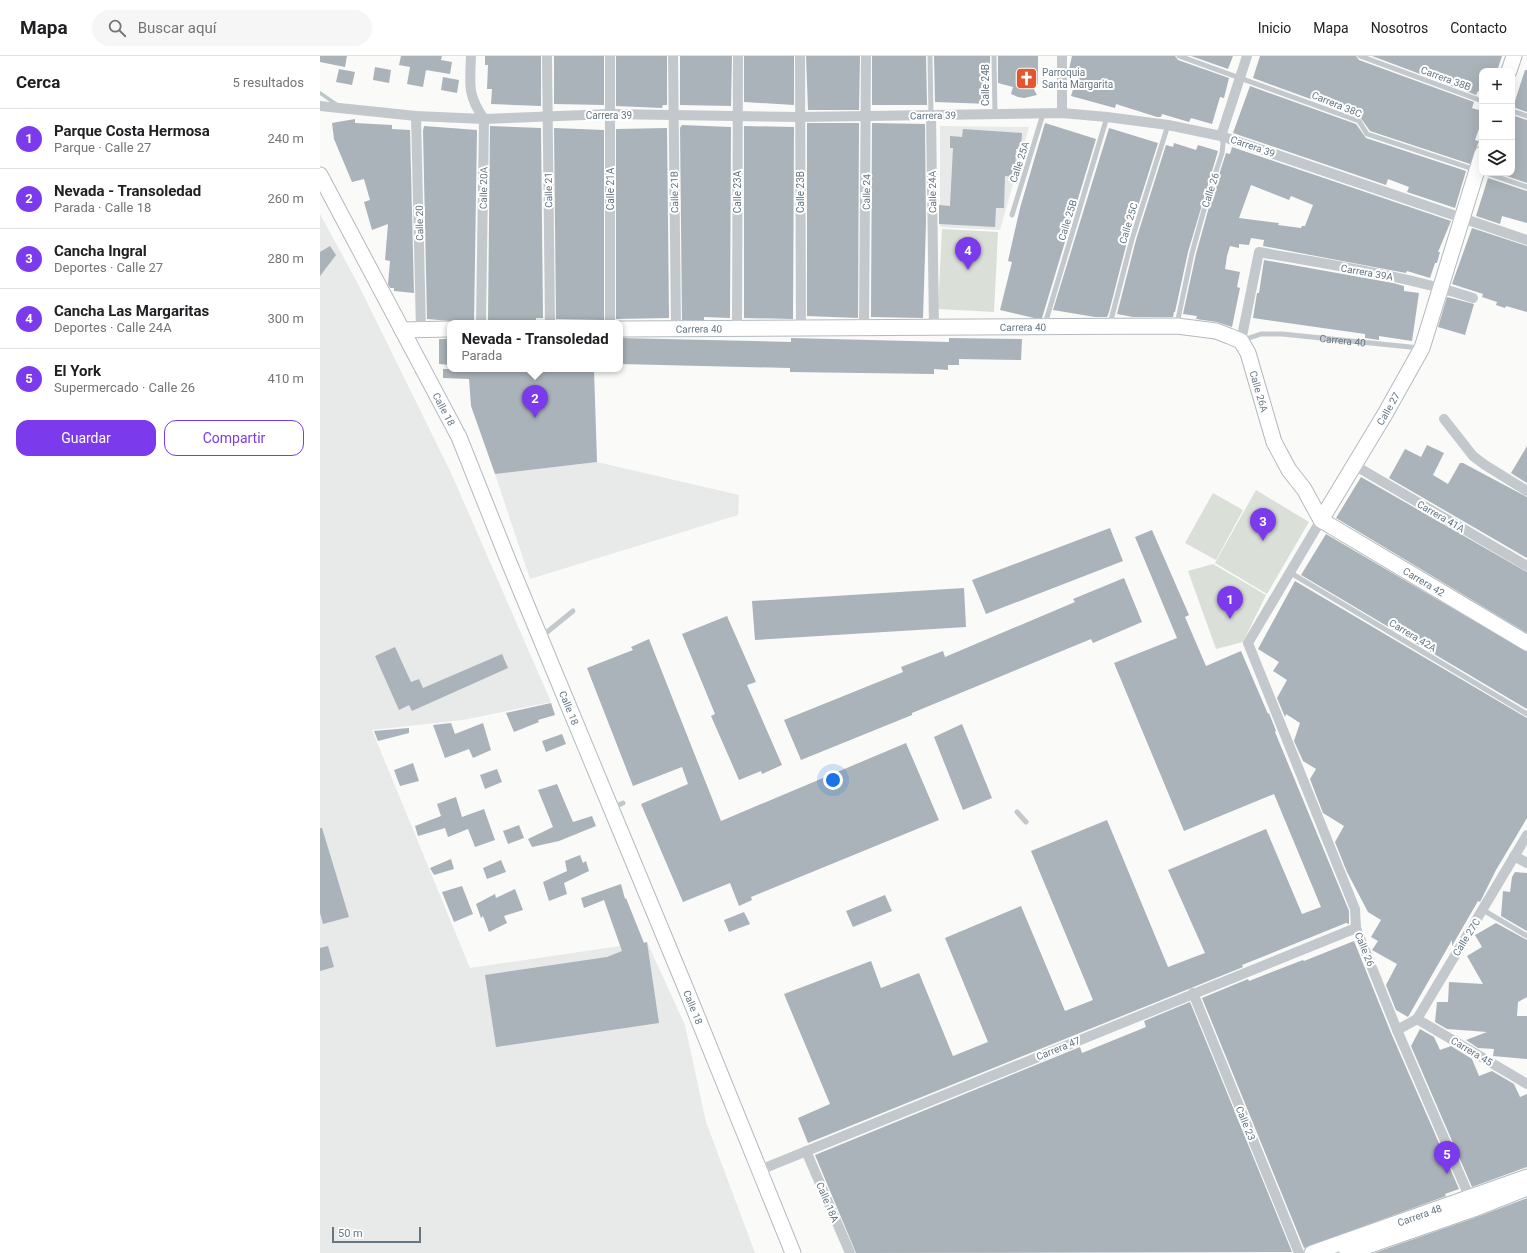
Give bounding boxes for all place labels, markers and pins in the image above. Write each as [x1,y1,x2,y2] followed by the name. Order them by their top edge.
[1013,65,1039,91] church icon: Parroquia Santa Margarita
[1042,67,1113,90] place label: Parroquia Santa Margarita
[955,237,981,270] pin: 4
[522,385,548,418] pin: 2
[1250,508,1276,541] pin: 3
[1217,586,1243,619] pin: 1
[1434,1141,1460,1174] pin: 5

